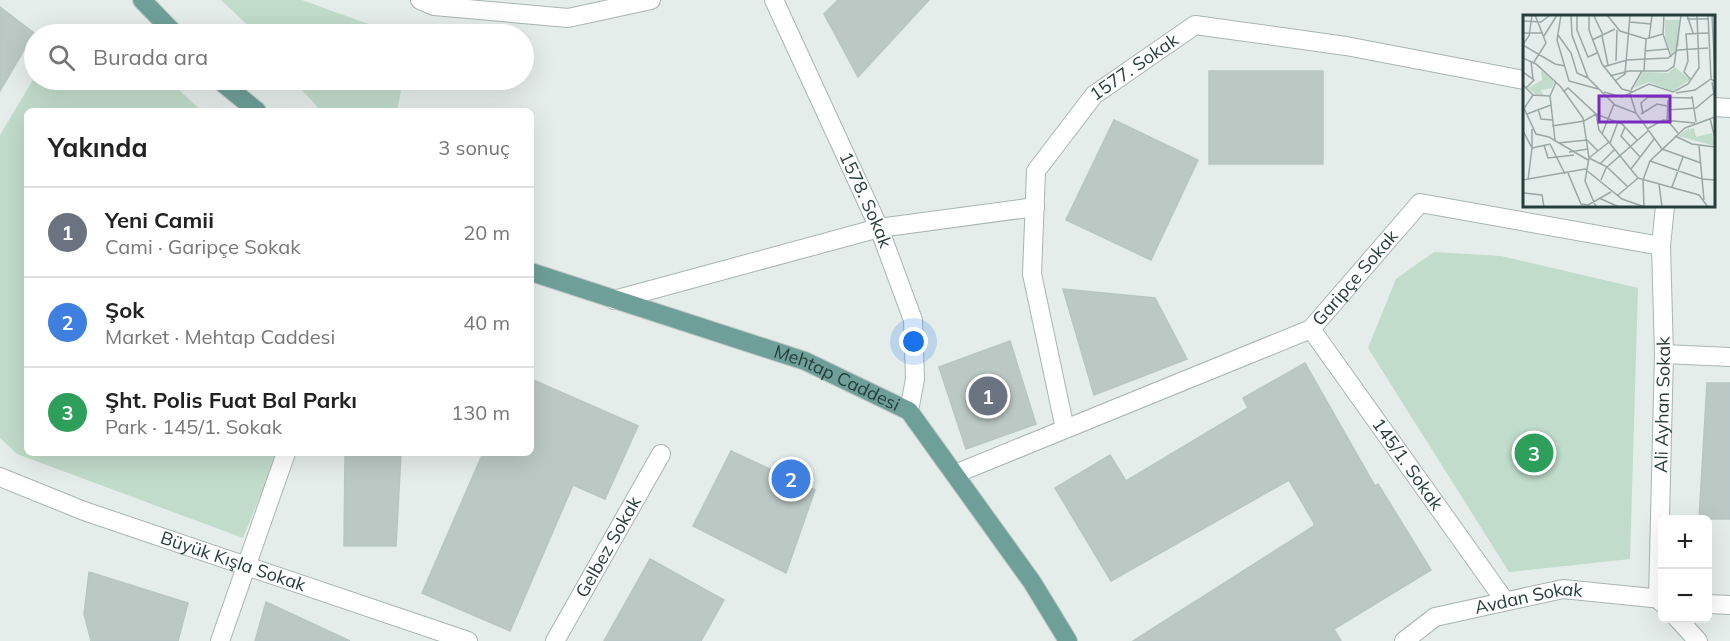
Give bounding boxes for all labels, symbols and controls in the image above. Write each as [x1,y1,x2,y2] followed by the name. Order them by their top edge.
[1523,15,1715,207] inset map
[24,24,534,90] search box
[1085,28,1183,106] street label: 1577. Sokak
[45,41,78,74] icon: search
[93,43,208,71] text: Burada ara
[48,131,148,164] text: Yakında
[438,135,510,160] text: 3 sonuç
[835,148,898,252] street label: 1578. Sokak
[105,206,214,234] text: Yeni Camii
[62,220,74,245] text: 1
[463,220,510,245] text: 20 m
[1307,224,1403,330] street label: Garipçe Sokak
[105,234,301,259] text: Cami · Garipçe Sokak
[105,296,144,324] text: Şok
[62,310,74,335] text: 2
[463,310,510,335] text: 40 m
[105,324,335,349] text: Market · Mehtap Caddesi
[899,327,928,356] your location
[1649,336,1675,473] street label: Ali Ayhan Sokak
[771,340,904,416] street label: Mehtap Caddesi
[968,374,1008,418] pin: 1
[105,386,357,414] text: Şht. Polis Fuat Bal Parkı
[62,400,74,425] text: 3
[451,400,510,425] text: 130 m
[1367,413,1449,515] street label: 145/1. Sokak
[105,414,282,439] text: Park · 145/1. Sokak
[1514,430,1553,476] pin: 3
[772,456,810,502] pin: 2
[570,491,646,601] street label: Gelbez Sokak
[1658,515,1712,623] map controls
[1658,515,1712,569] button: +
[158,526,310,596] street label: Büyük Kışla Sokak
[1658,569,1712,623] button: −
[1472,577,1585,619] street label: Avdan Sokak

